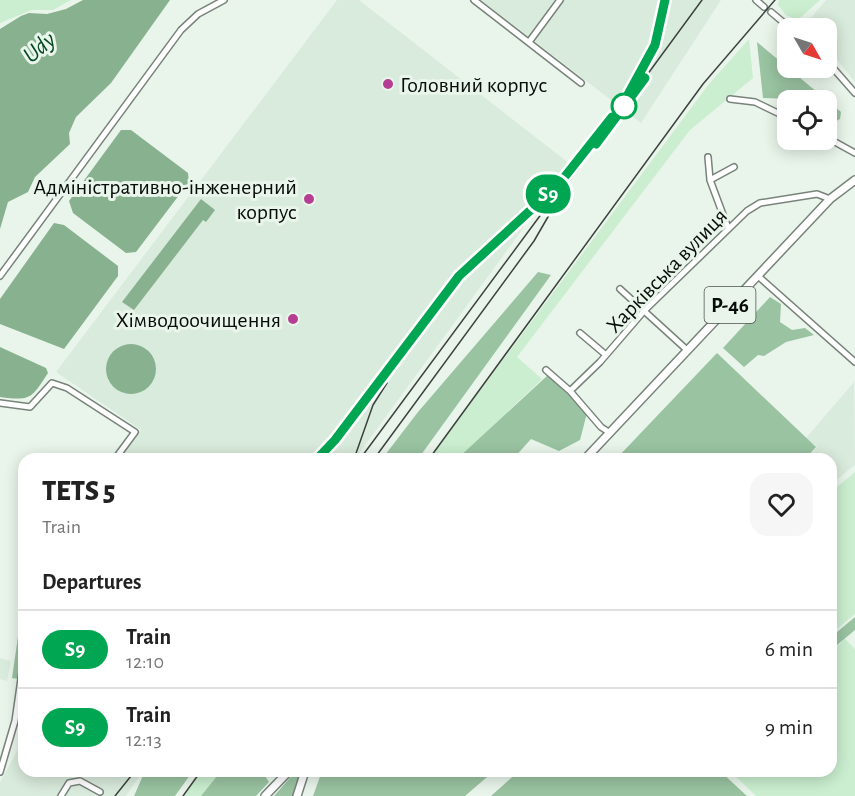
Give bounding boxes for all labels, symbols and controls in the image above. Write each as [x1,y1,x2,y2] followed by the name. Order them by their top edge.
[777,18,837,78] north arrow
[777,18,837,150] map controls
[19,28,60,68] water label: Udy
[400,74,547,96] place label: Головний корпус
[381,77,395,91] marker: Головний корпус
[777,90,837,150] button: locate
[611,93,637,119] unlabelled marker
[521,174,575,214] line badge: S9
[33,176,297,223] place label: Адміністративно-інженерний корпус
[538,184,558,205] text: S9
[302,192,316,206] marker: Адміністративно-інженерний корпус
[602,204,731,337] street label: Харківська вулиця
[704,287,756,323] road number: Р-46
[116,309,281,331] place label: Хімводоочищення
[286,312,300,326] marker: Хімводоочищення
[750,473,813,536] button: heart
[42,478,115,506] text: TETS 5
[42,517,81,537] text: Train
[42,571,142,593] text: Departures
[126,626,171,648] text: Train
[765,638,813,660] text: 6 min
[65,639,85,660] text: S9
[126,652,164,672] text: 12:10
[126,704,171,726] text: Train
[765,716,813,738] text: 9 min
[65,717,85,738] text: S9
[126,730,162,750] text: 12:13

